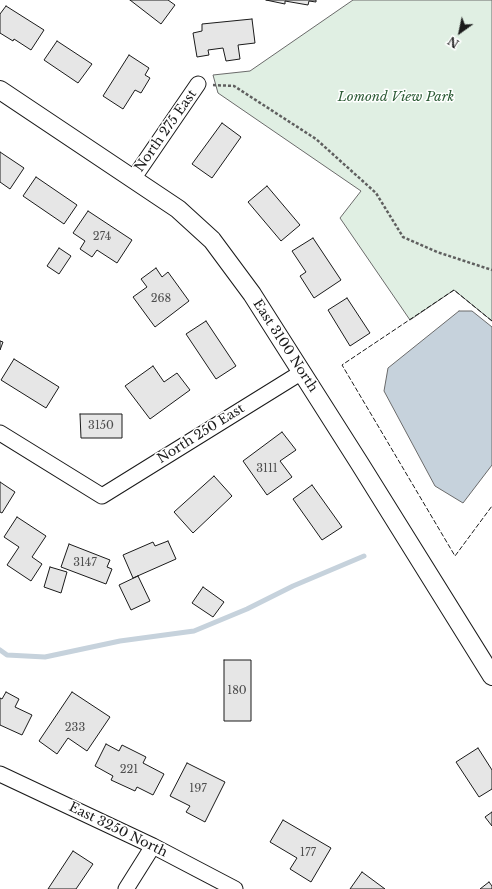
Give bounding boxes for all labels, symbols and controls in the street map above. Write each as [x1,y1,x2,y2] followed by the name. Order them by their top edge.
[440,12,480,52] north arrow
[445,33,462,51] text: N
[132,87,200,175] street label: North 275 East
[338,89,454,105] park label: Lomond View Park
[93,230,111,244] house number: 274
[151,292,171,306] house number: 268
[249,297,321,395] street label: East 3100 North
[155,401,247,467] street label: North 250 East
[88,419,114,433] house number: 3150
[256,462,278,476] house number: 3111
[73,556,97,570] house number: 3147
[227,684,247,698] house number: 180
[65,721,85,735] house number: 233
[120,763,138,777] house number: 221
[189,782,207,796] house number: 197
[66,799,170,861] street label: East 3250 North
[300,846,316,860] house number: 177

